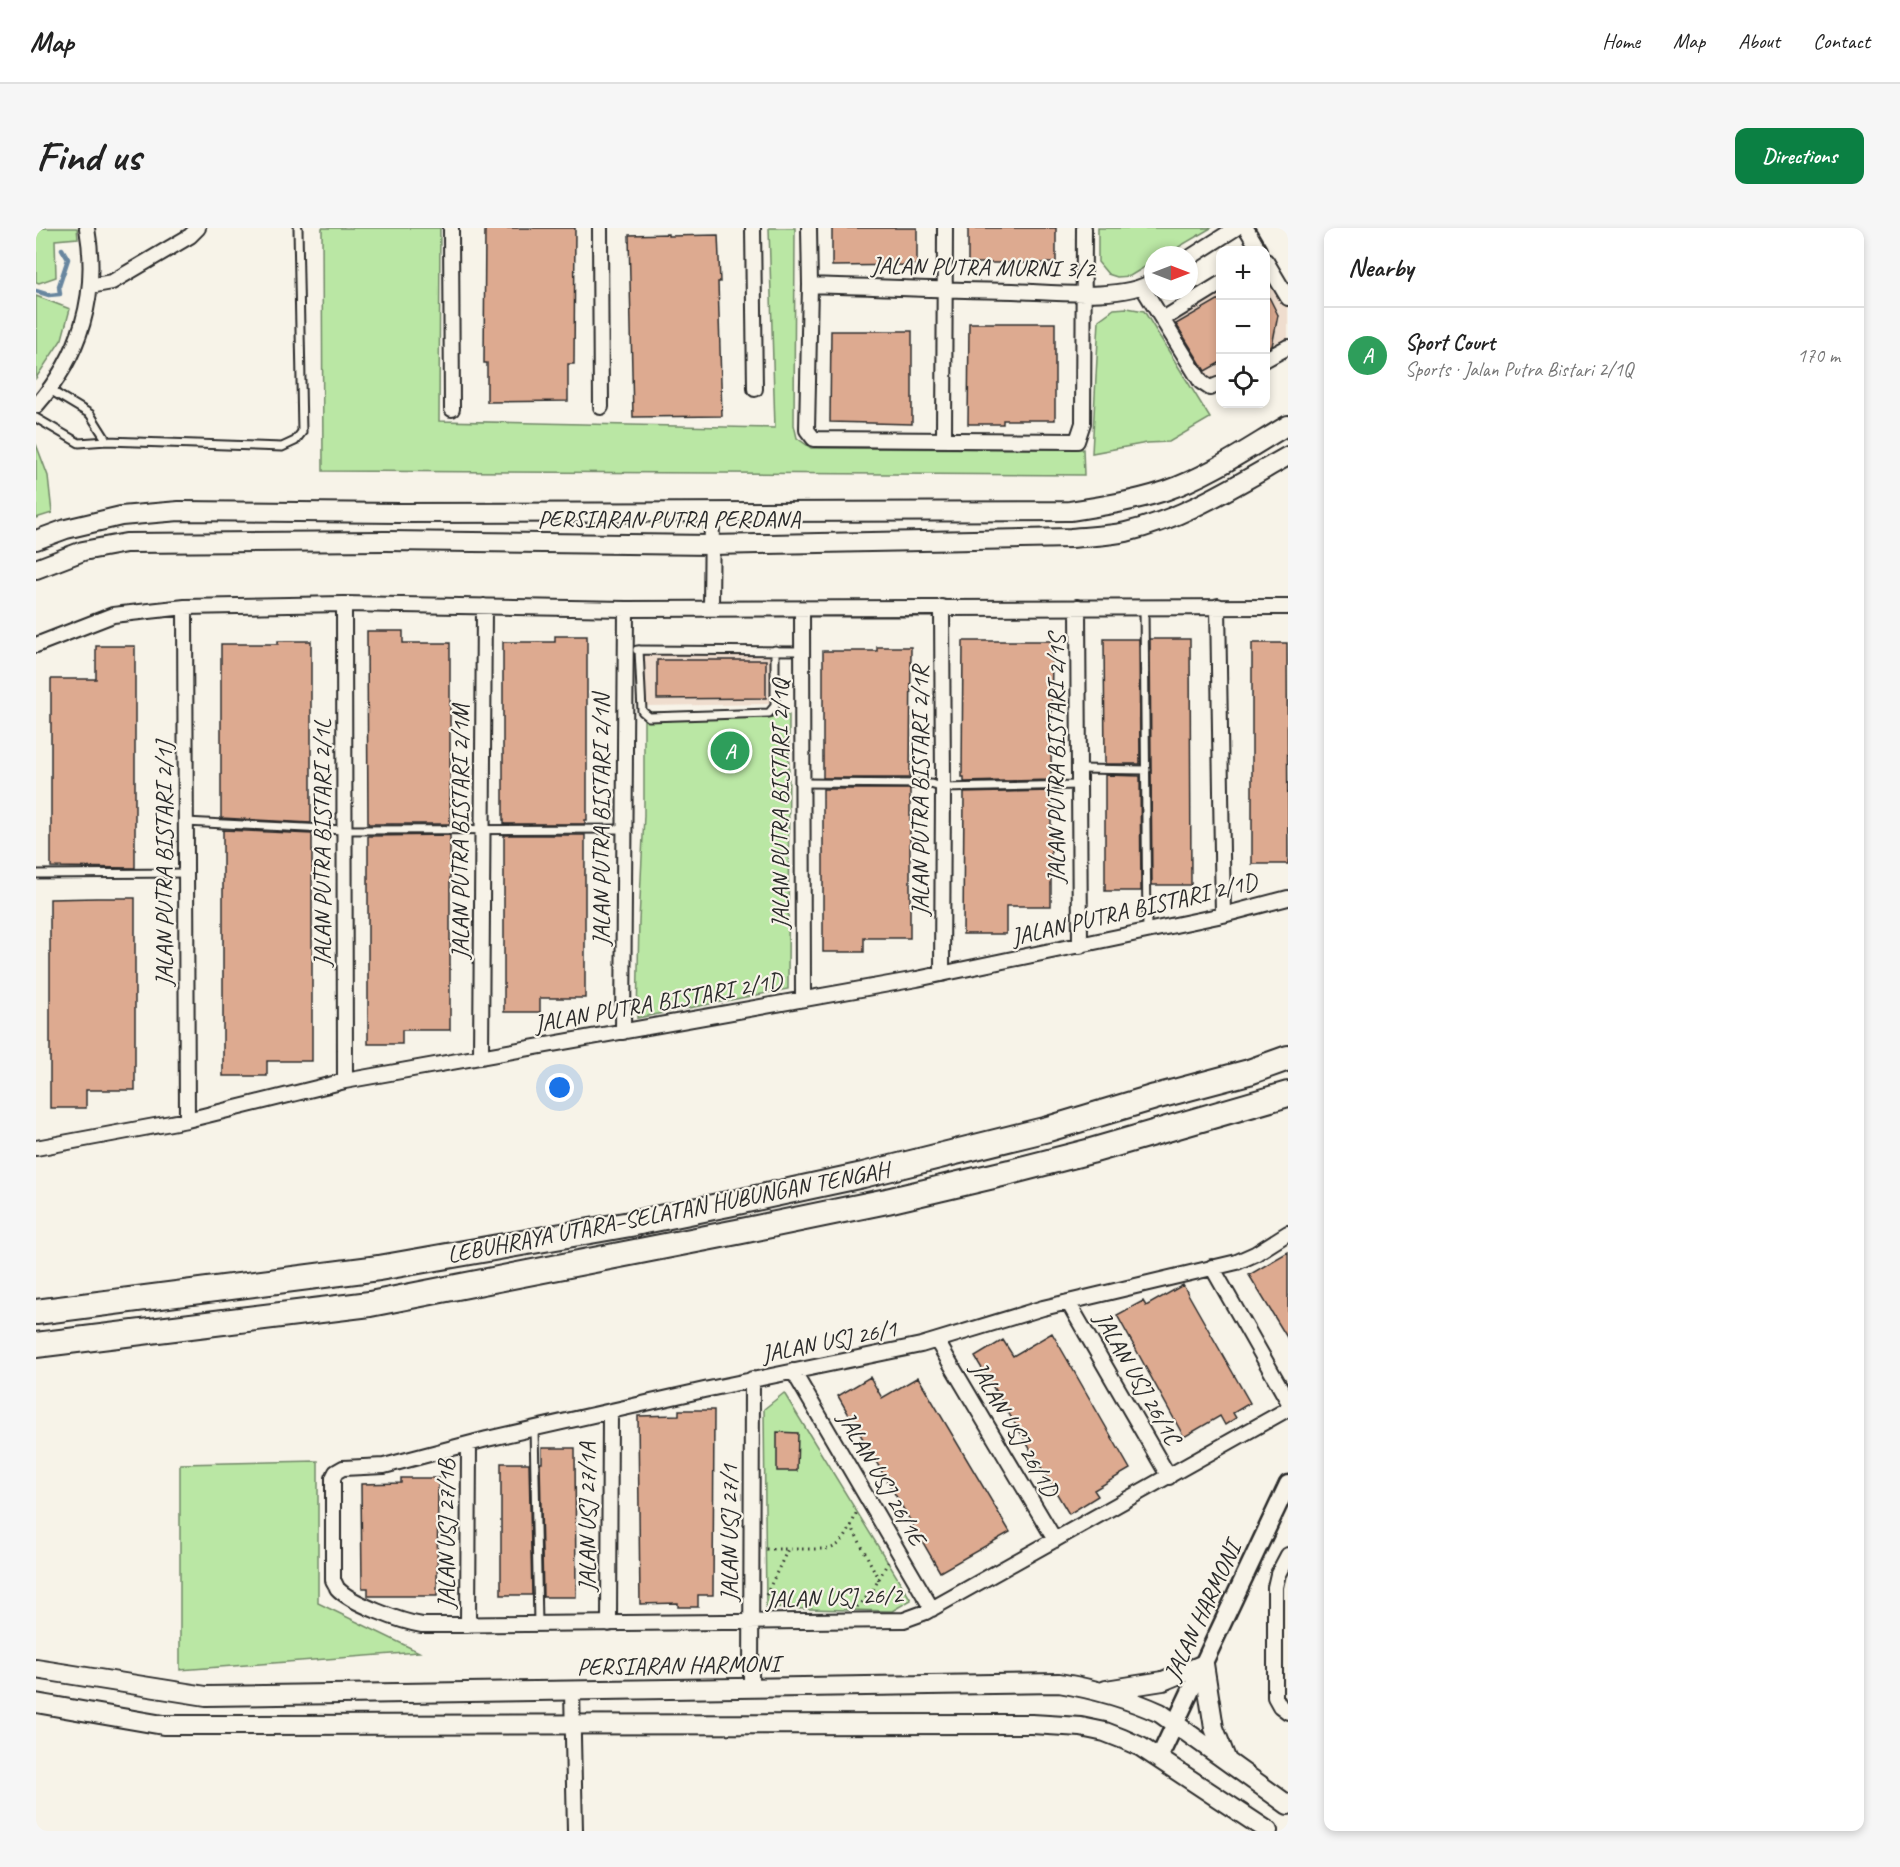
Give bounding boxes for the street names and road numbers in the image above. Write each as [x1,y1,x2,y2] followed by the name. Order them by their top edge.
[870,250,1097,284] street label: JALAN PUTRA MURNI 3/2
[537,504,801,534] street label: PERSIARAN PUTRA PERDANA
[1041,630,1071,884] street label: JALAN PUTRA BISTARI 2/1S
[905,663,935,917] street label: JALAN PUTRA BISTARI 2/1R
[765,676,795,930] street label: JALAN PUTRA BISTARI 2/1Q
[586,691,616,947] street label: JALAN PUTRA BISTARI 2/1N
[445,702,475,960] street label: JALAN PUTRA BISTARI 2/1M
[307,718,337,968] street label: JALAN PUTRA BISTARI 2/1L
[149,738,179,987] street label: JALAN PUTRA BISTARI 2/1J
[1007,866,1262,952] street label: JALAN PUTRA BISTARI 2/1D
[531,965,786,1039] street label: JALAN PUTRA BISTARI 2/1D
[445,1154,896,1270] street label: LEBUHRAYA UTARA–SELATAN HUBUNGAN TENGAH
[1087,1305,1189,1452] street label: JALAN USJ 26/1C
[758,1313,900,1369] street label: JALAN USJ 26/1
[964,1355,1067,1504] street label: JALAN USJ 26/1D
[831,1405,934,1553] street label: JALAN USJ 26/1E
[572,1442,602,1593] street label: JALAN USJ 27/1A
[431,1458,461,1610] street label: JALAN USJ 27/1B
[714,1463,744,1603] street label: JALAN USJ 27/1
[1156,1532,1249,1686] street label: JALAN HARMONI
[764,1580,905,1614] street label: JALAN USJ 26/2
[577,1648,785,1682] street label: PERSIARAN HARMONI

